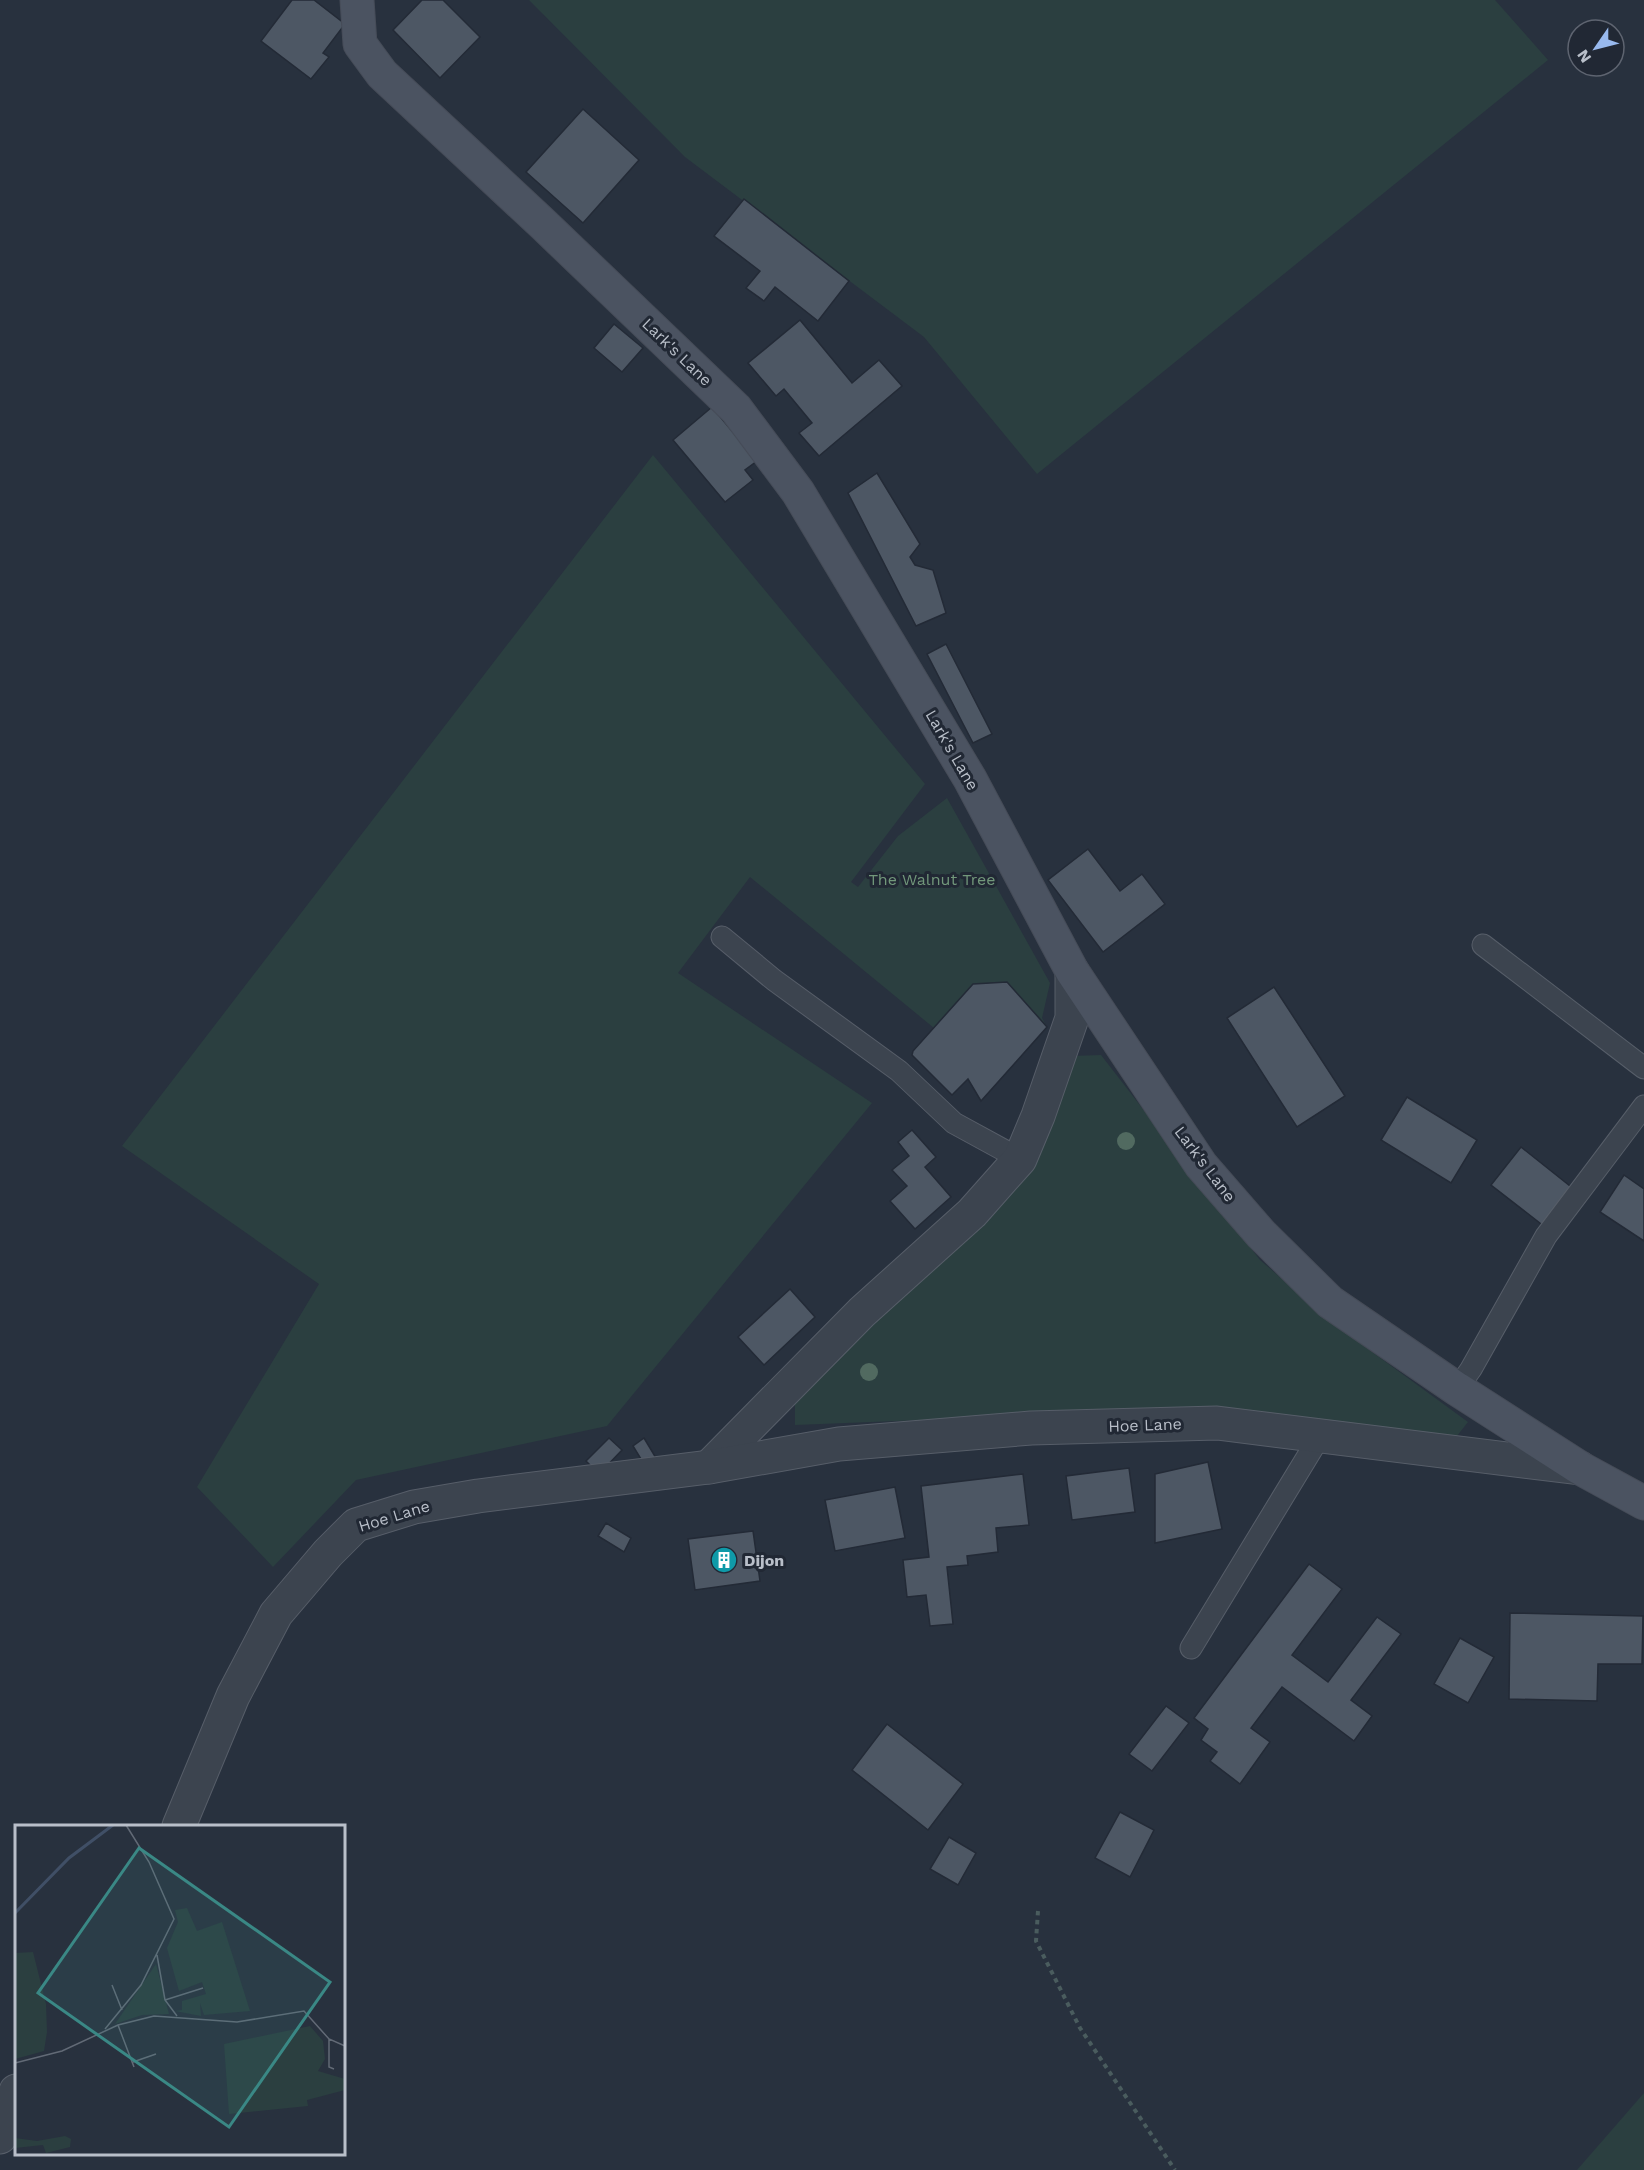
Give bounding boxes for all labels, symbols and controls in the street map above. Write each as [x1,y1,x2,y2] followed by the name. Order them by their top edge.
[1566,18,1626,78] north arrow
[1573,46,1595,67] text: N
[638,314,716,390] street label: Lark's Lane
[921,707,983,793] street label: Lark's Lane
[868,870,996,889] park label: The Walnut Tree
[1171,1123,1239,1205] street label: Lark's Lane
[1108,1414,1182,1436] street label: Hoe Lane
[356,1496,432,1536] street label: Hoe Lane
[709,1545,739,1575] building icon: Dijon
[744,1551,784,1570] place label: Dijon
[15,1825,345,2155] inset map

